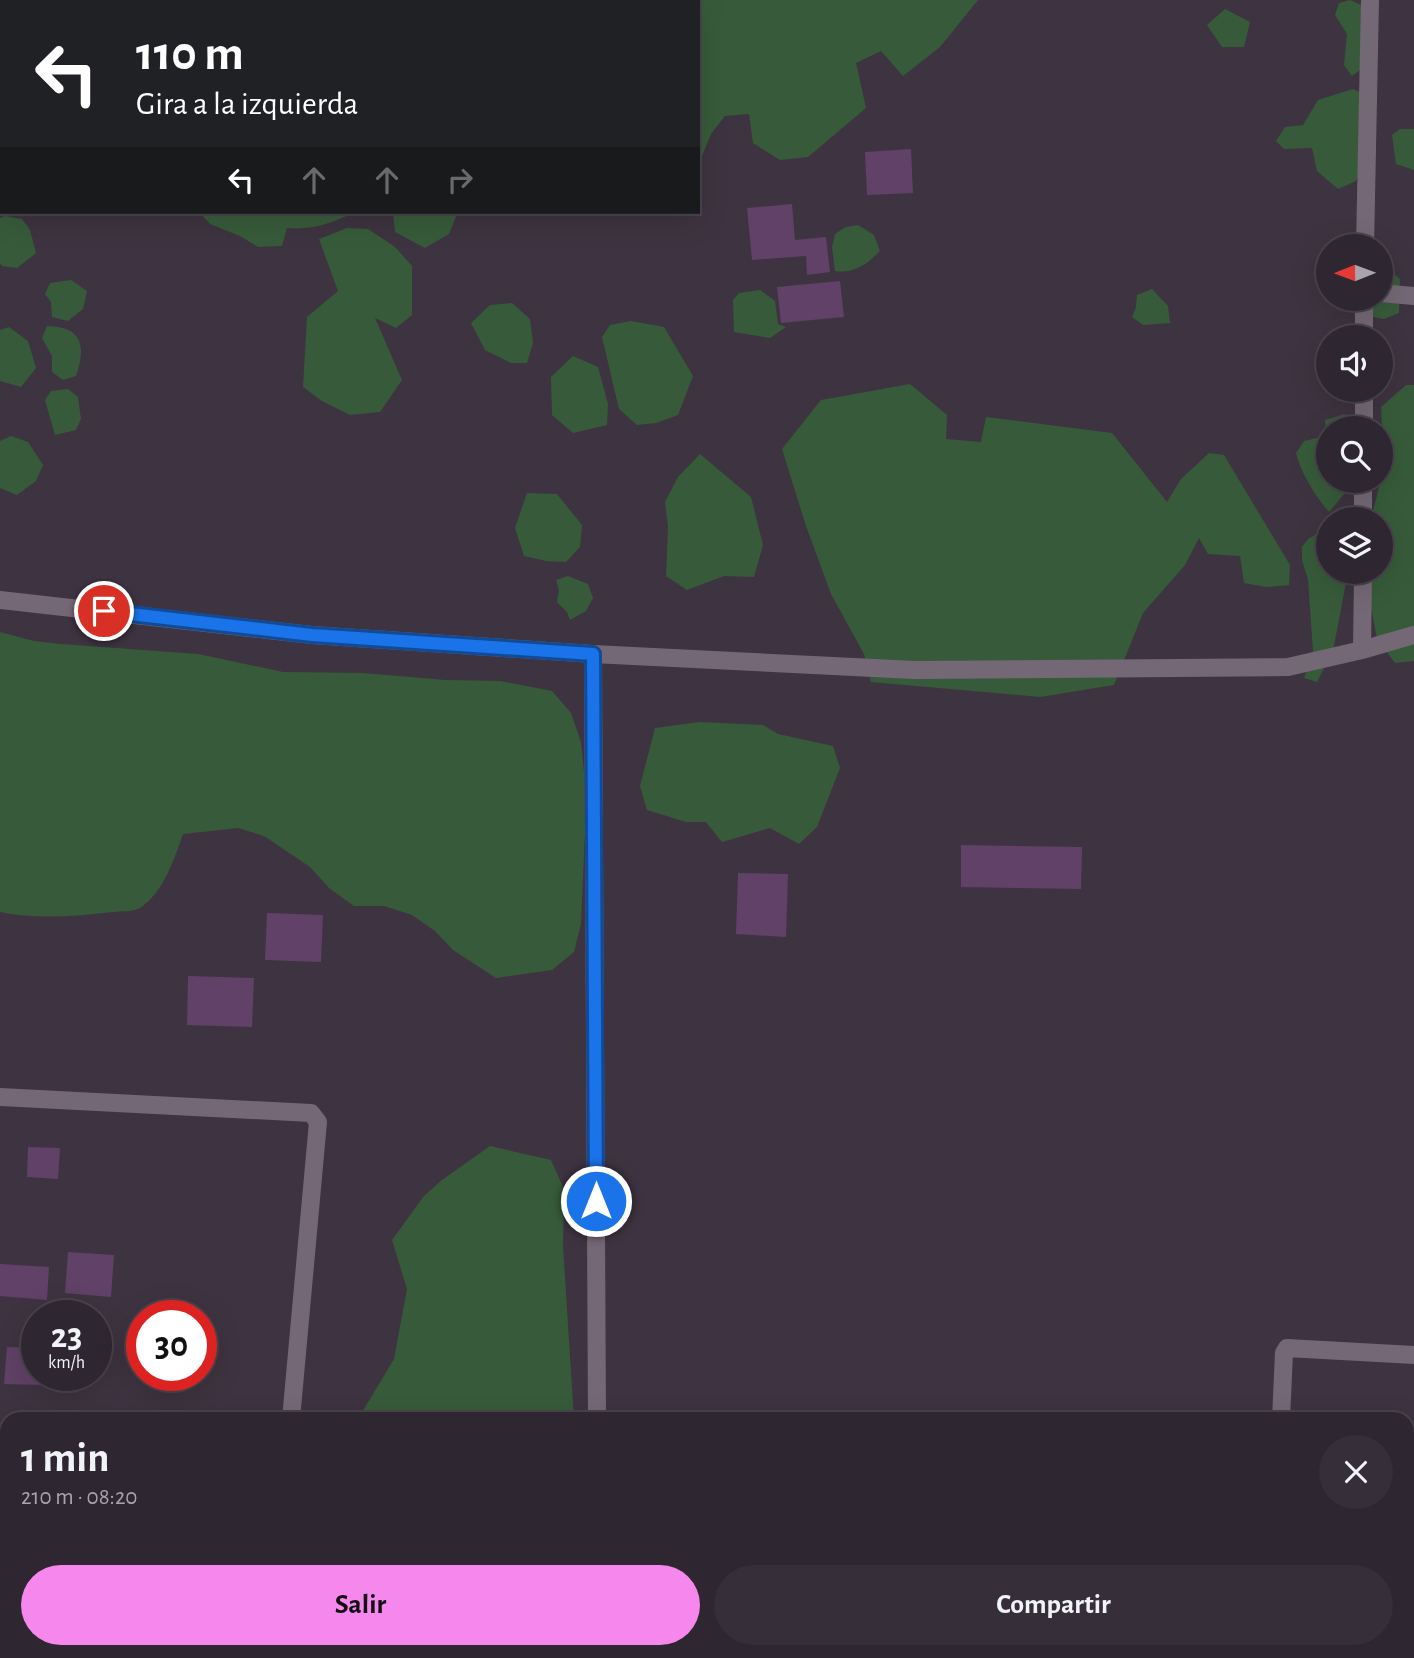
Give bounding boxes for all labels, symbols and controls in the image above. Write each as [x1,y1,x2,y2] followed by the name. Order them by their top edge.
[21,28,112,119] icon: left
[136,30,244,79] text: 110 m
[136,88,358,120] text: Gira a la izquierda
[222,161,260,199] icon: left
[295,161,333,199] icon: ahead
[368,161,406,199] icon: ahead
[441,161,479,199] icon: right
[1316,234,1393,312] north arrow
[1316,234,1393,584] map controls
[1316,325,1393,402] button: sound
[1316,416,1393,493] button: search
[1316,507,1393,584] button: layers
[74,581,134,641] pin
[85,592,123,630] icon: arrive
[559,1164,633,1238] position arrow
[126,1300,217,1391] speed limit sign: 30
[51,1319,82,1354] text: 23
[48,1354,85,1372] text: km/h
[1319,1435,1393,1509] button: close
[21,1437,110,1479] text: 1 min
[21,1486,138,1509] text: 210 m · 08:20
[21,1565,700,1645] button: Salir
[714,1565,1393,1645] button: Compartir

